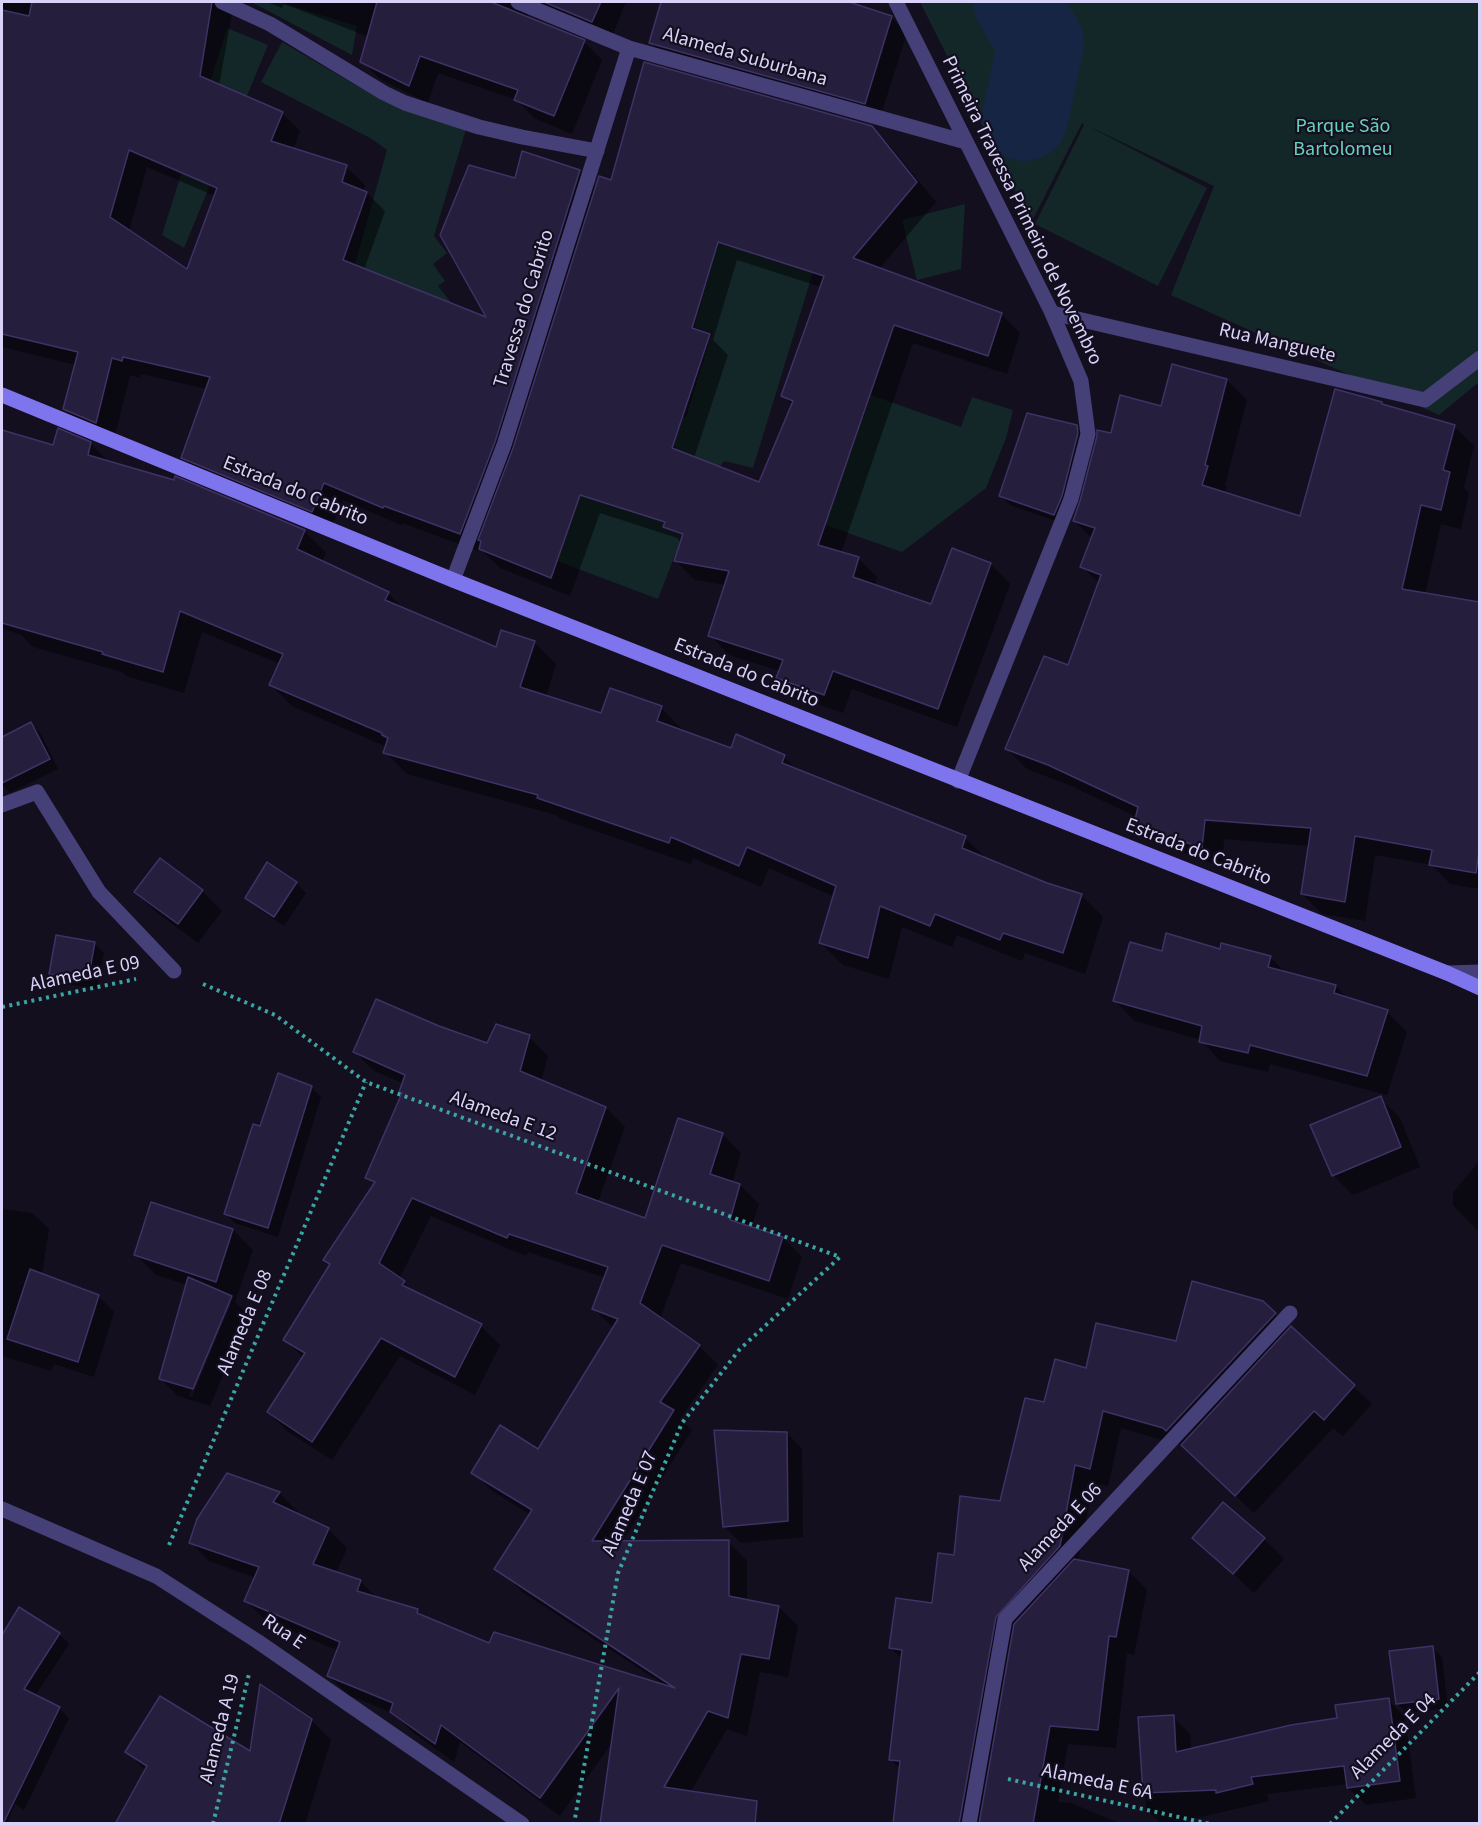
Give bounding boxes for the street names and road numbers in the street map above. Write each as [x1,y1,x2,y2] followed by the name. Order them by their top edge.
[660,23,830,93] street label: Alameda Suburbana
[936,53,1106,369] street label: Primeira Travessa Primeiro de Novembro
[490,227,560,391] street label: Travessa do Cabrito
[1216,319,1338,369] street label: Rua Manguete
[219,452,371,532] street label: Estrada do Cabrito
[670,634,822,714] street label: Estrada do Cabrito
[1121,814,1275,892] street label: Estrada do Cabrito
[28,952,142,998] street label: Alameda E 09
[446,1087,560,1147] street label: Alameda E 12
[213,1267,279,1379] street label: Alameda E 08
[598,1448,664,1560] street label: Alameda E 07
[1014,1479,1108,1577] street label: Alameda E 06
[257,1610,309,1656] street label: Rua E
[196,1672,246,1786] street label: Alameda A 19
[1346,1689,1442,1785] street label: Alameda E 04
[1039,1760,1155,1806] street label: Alameda E 6A

